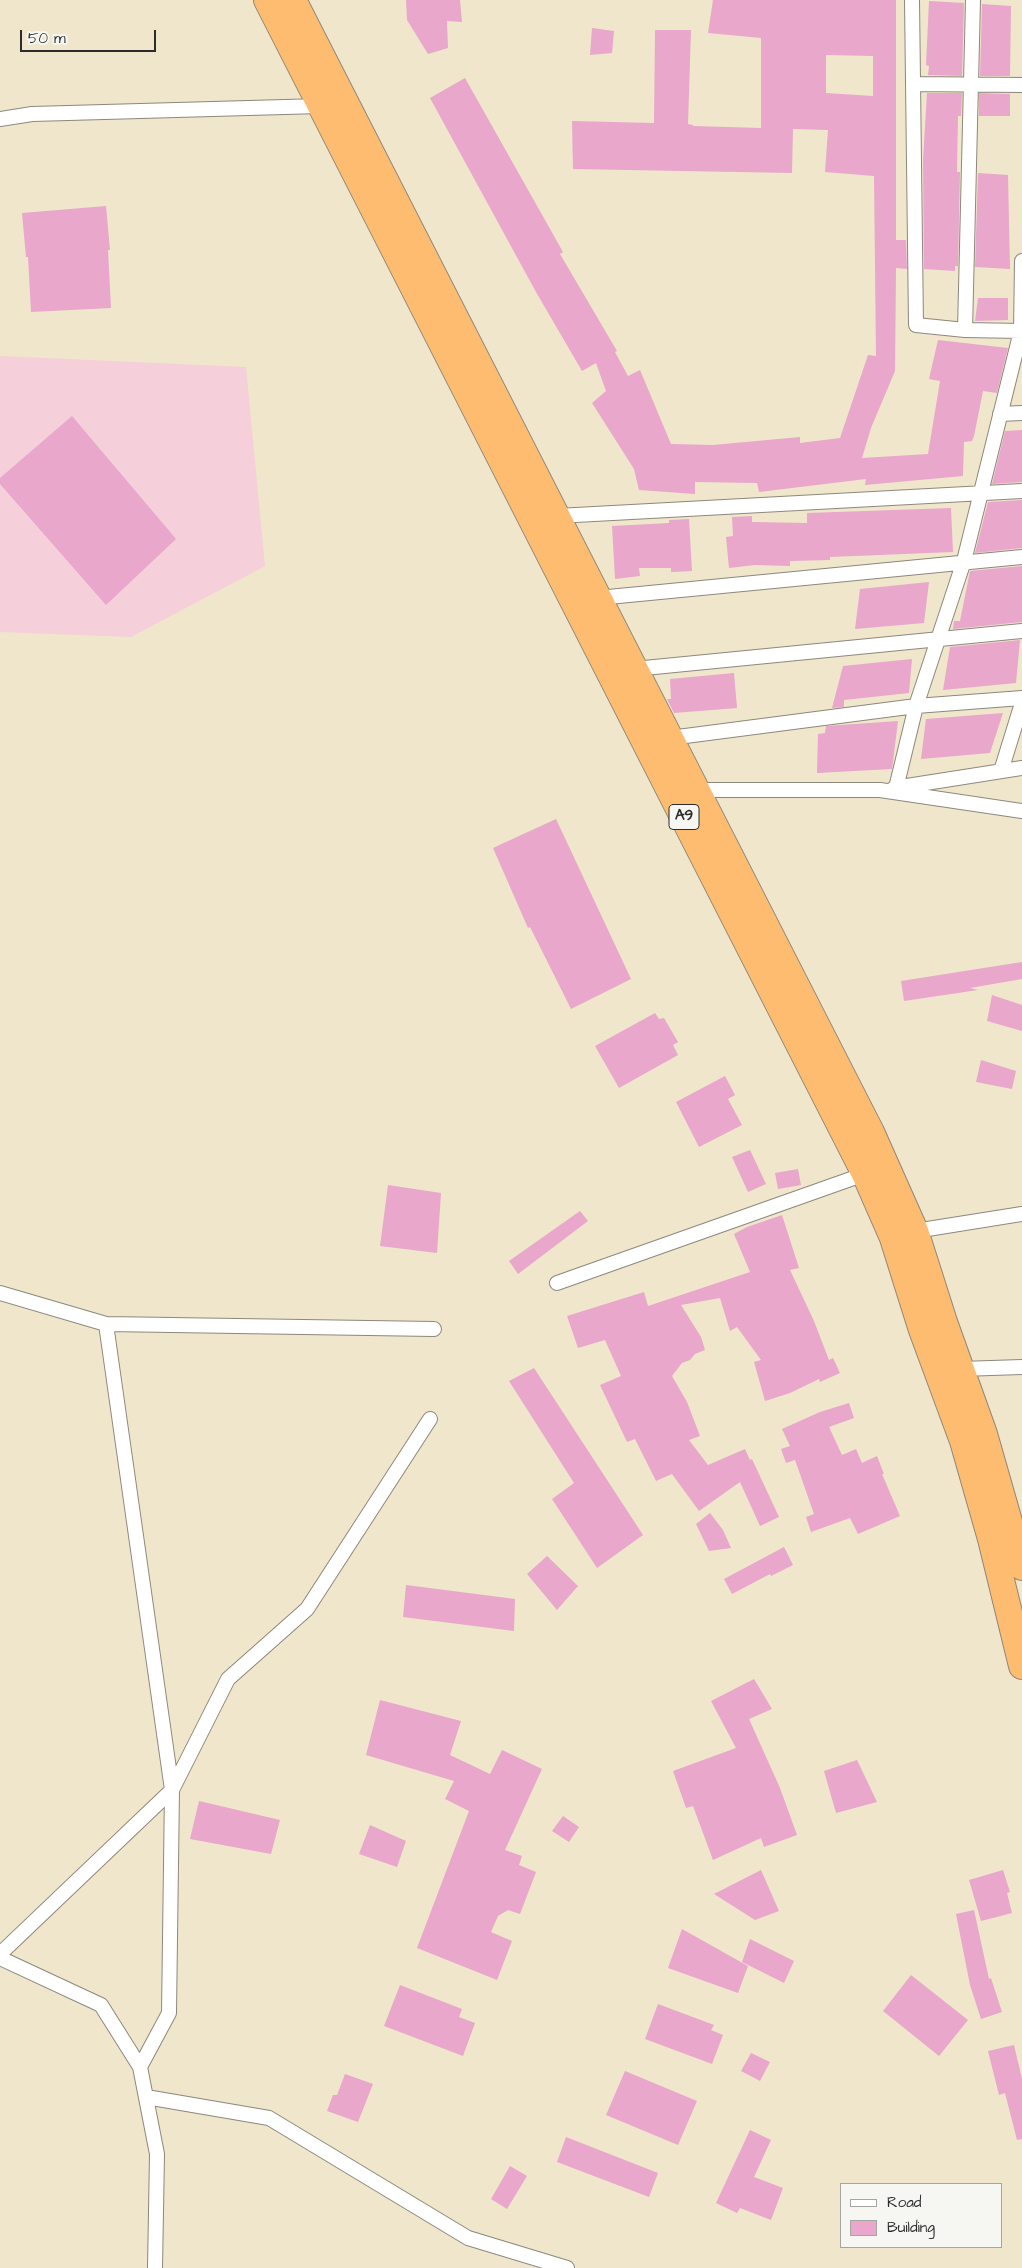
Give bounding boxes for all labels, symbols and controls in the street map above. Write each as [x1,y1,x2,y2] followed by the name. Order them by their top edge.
[22,20,159,52] scale bar
[28,28,66,49] text: 50 m
[669,804,699,830] road number: A9
[840,2183,1002,2248] legend
[887,2192,921,2213] text: Road
[887,2217,935,2238] text: Building

